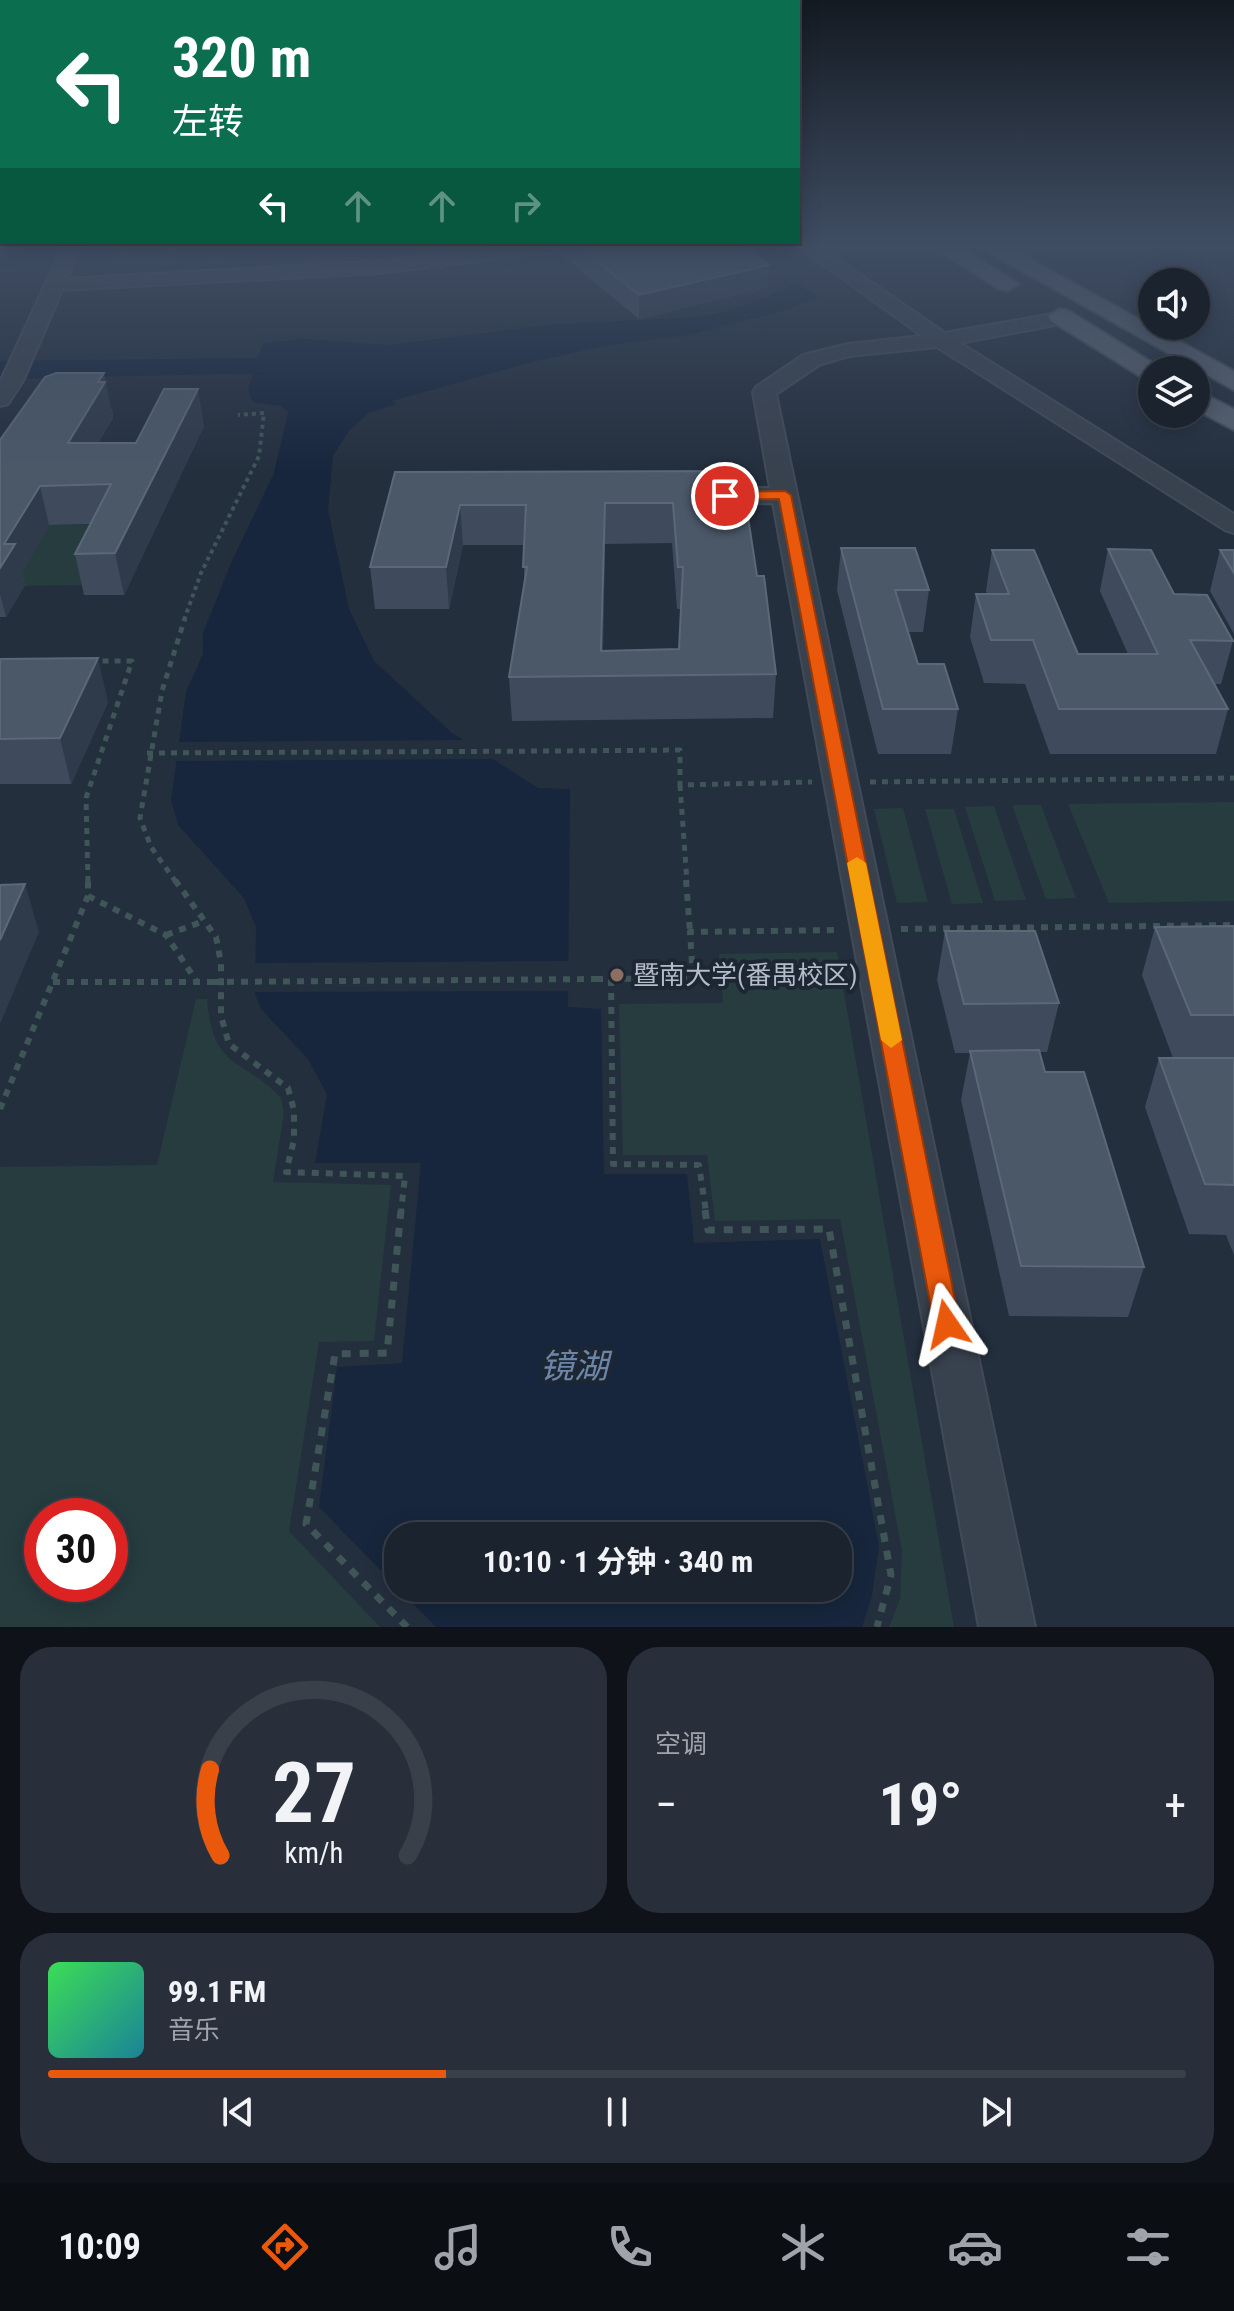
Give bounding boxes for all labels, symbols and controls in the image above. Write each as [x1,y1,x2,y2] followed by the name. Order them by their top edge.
[172,25,311,91] text: 320 m
[40,32,144,136] icon: left
[172,101,244,143] text: 左转
[252,184,296,228] icon: left
[336,184,380,228] icon: ahead
[420,184,464,228] icon: ahead
[504,184,548,228] icon: right
[1138,268,1210,428] map controls
[1138,268,1210,340] button: sound
[1138,356,1210,428] button: layers
[691,462,759,530] pin
[703,474,747,518] icon: arrive
[633,960,857,990] place label: 暨南大学(番禺校区)
[608,966,626,984] marker: 暨南大学(番禺校区)
[905,1282,989,1366] position arrow
[540,1346,613,1386] water label: 镜湖
[24,1498,128,1602] speed limit sign: 30
[483,1544,753,1579] text: 10:10 · 1 分钟 · 340 m
[655,1729,707,1759] text: 空调
[271,1745,356,1842] text: 27
[879,1769,963,1840] text: 19°
[655,1779,677,1831] text: −
[1164,1779,1186,1831] text: +
[284,1836,343,1870] text: km/h
[168,1974,266,2009] text: 99.1 FM
[168,2015,220,2045] text: 音乐
[216,2090,260,2134] icon: previous
[595,2090,639,2134] icon: pause
[974,2090,1018,2134] icon: next
[257,2219,313,2275] icon: directions
[430,2219,486,2275] icon: music
[602,2219,658,2275] icon: phone
[775,2219,831,2275] icon: climate
[947,2219,1003,2275] icon: car
[1120,2219,1176,2275] icon: filters
[58,2226,141,2268] text: 10:09

